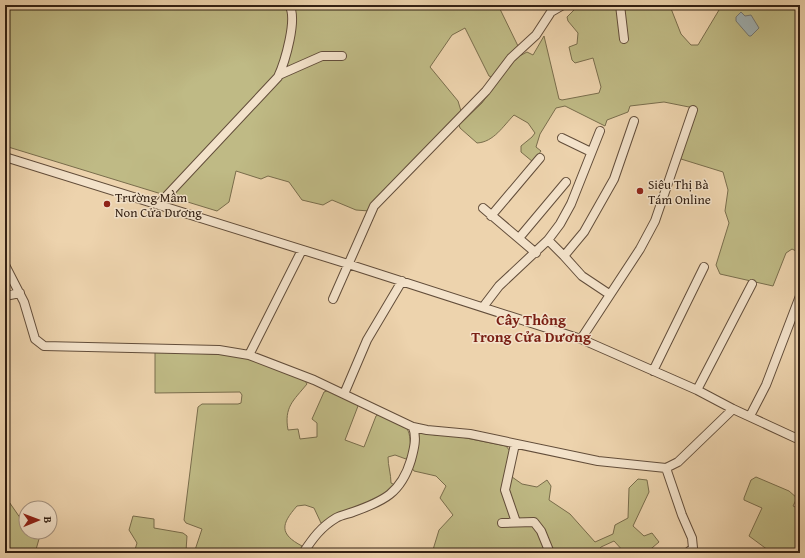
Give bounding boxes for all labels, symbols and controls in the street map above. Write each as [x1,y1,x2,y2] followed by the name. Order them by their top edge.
[648,175,711,209] place label: Siêu Thị Bà Tám Online
[635,186,645,196] marker: Siêu Thị Bà Tám Online
[115,188,202,222] place label: Trường Mầm Non Cửa Dương
[102,199,112,209] marker: Trường Mầm Non Cửa Dương
[471,309,591,347] district label: Cây Thông Trong Cửa Dương
[18,500,58,540] north arrow
[40,516,56,524] text: B

